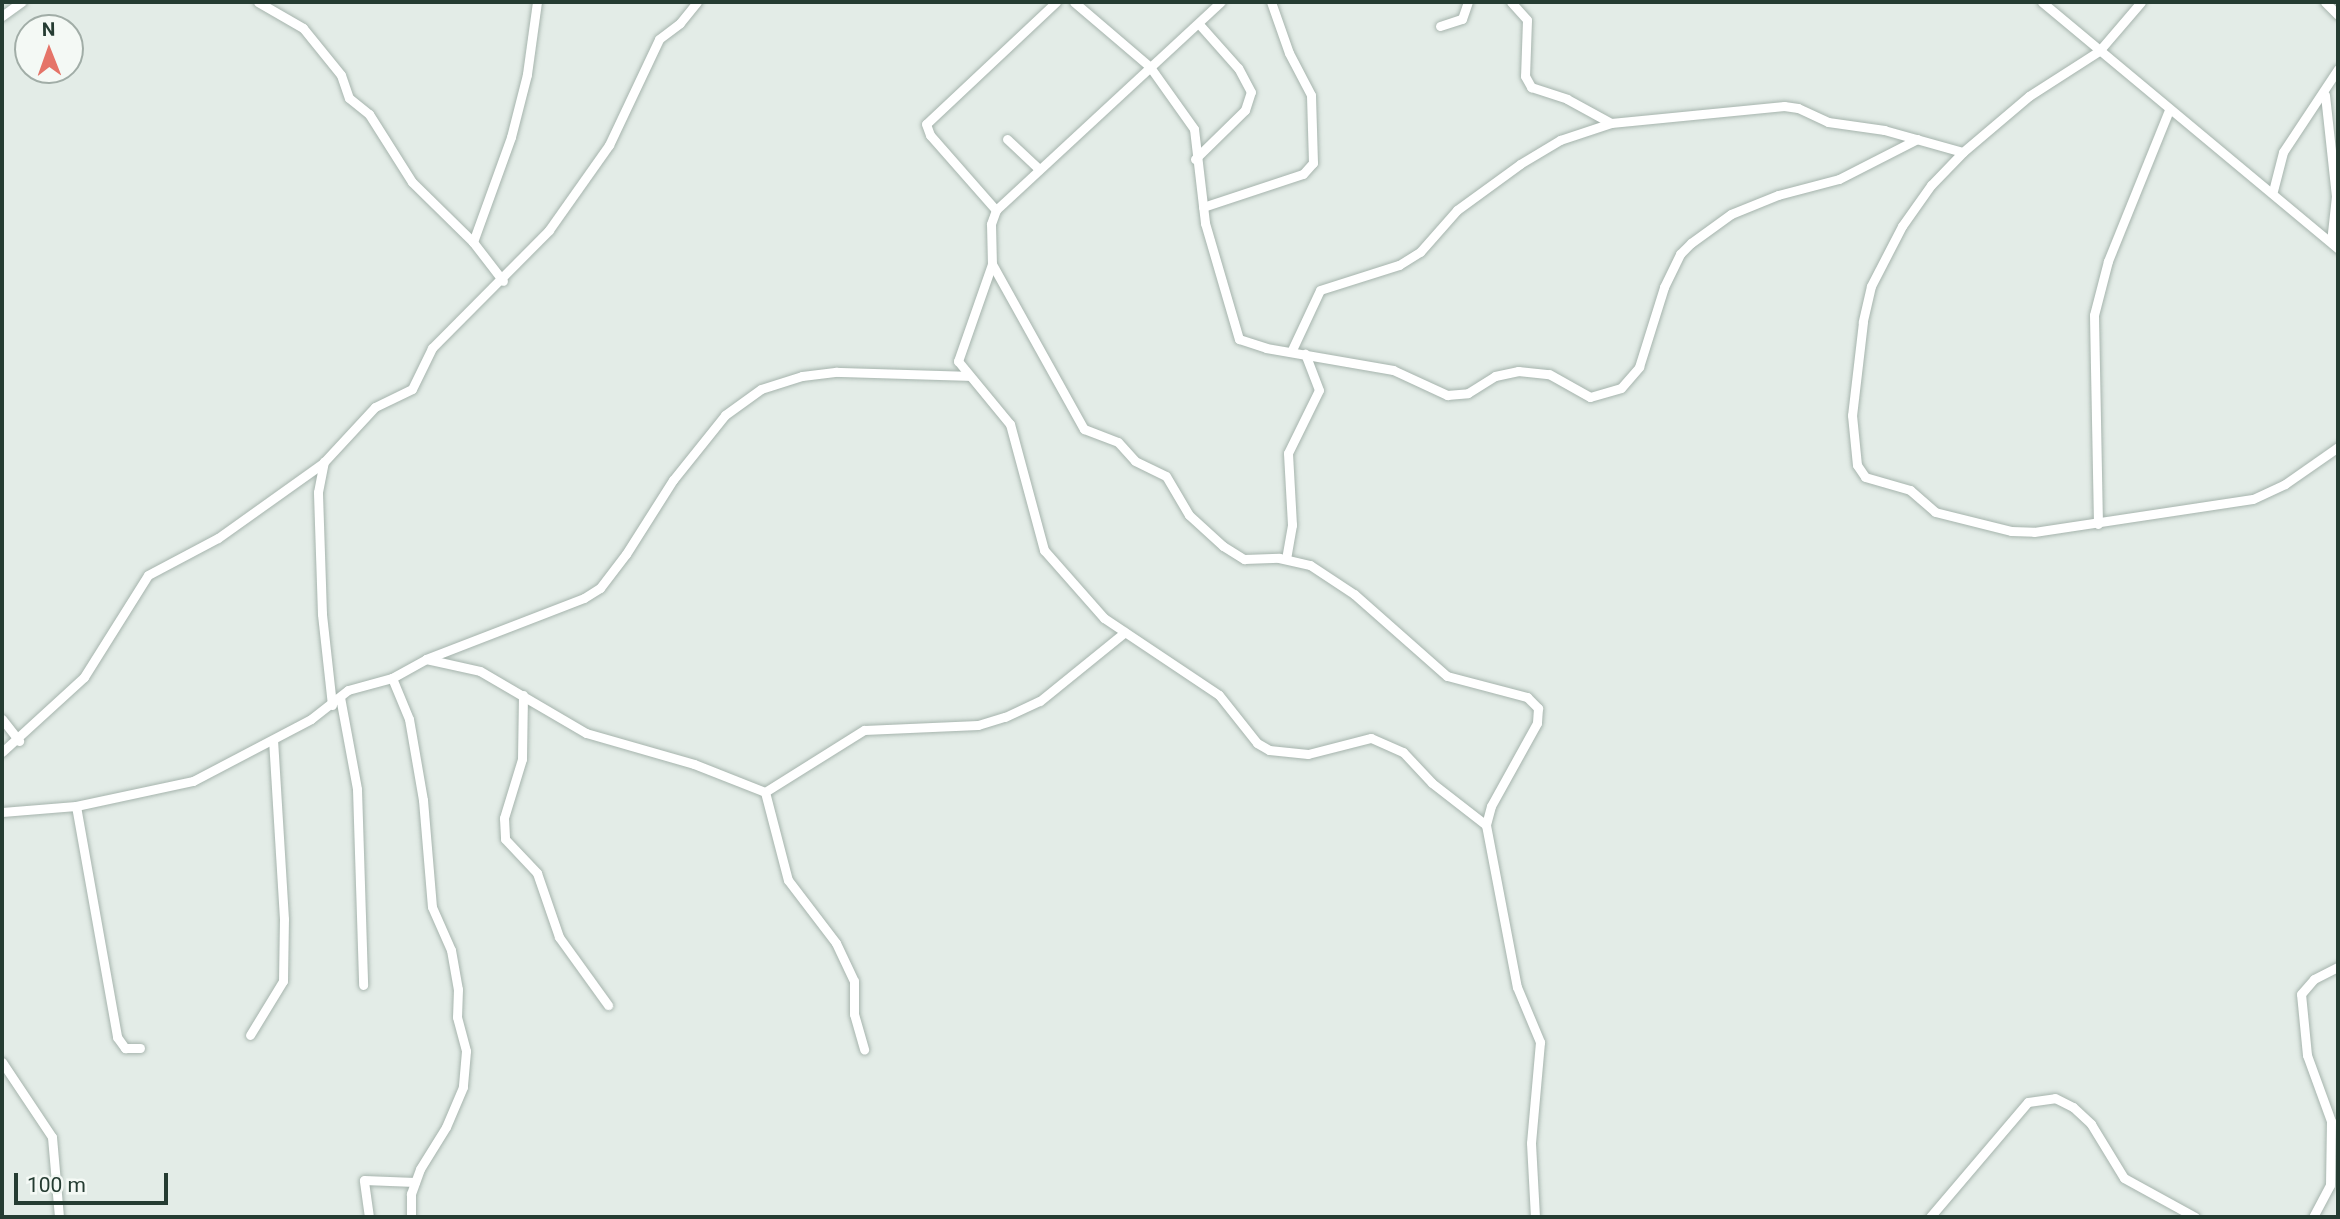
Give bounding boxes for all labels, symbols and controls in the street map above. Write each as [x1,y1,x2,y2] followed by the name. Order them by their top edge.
[14,14,84,84] north arrow
[42,18,56,41] text: N
[18,1160,172,1204] scale bar
[27,1173,86,1197] text: 100 m

